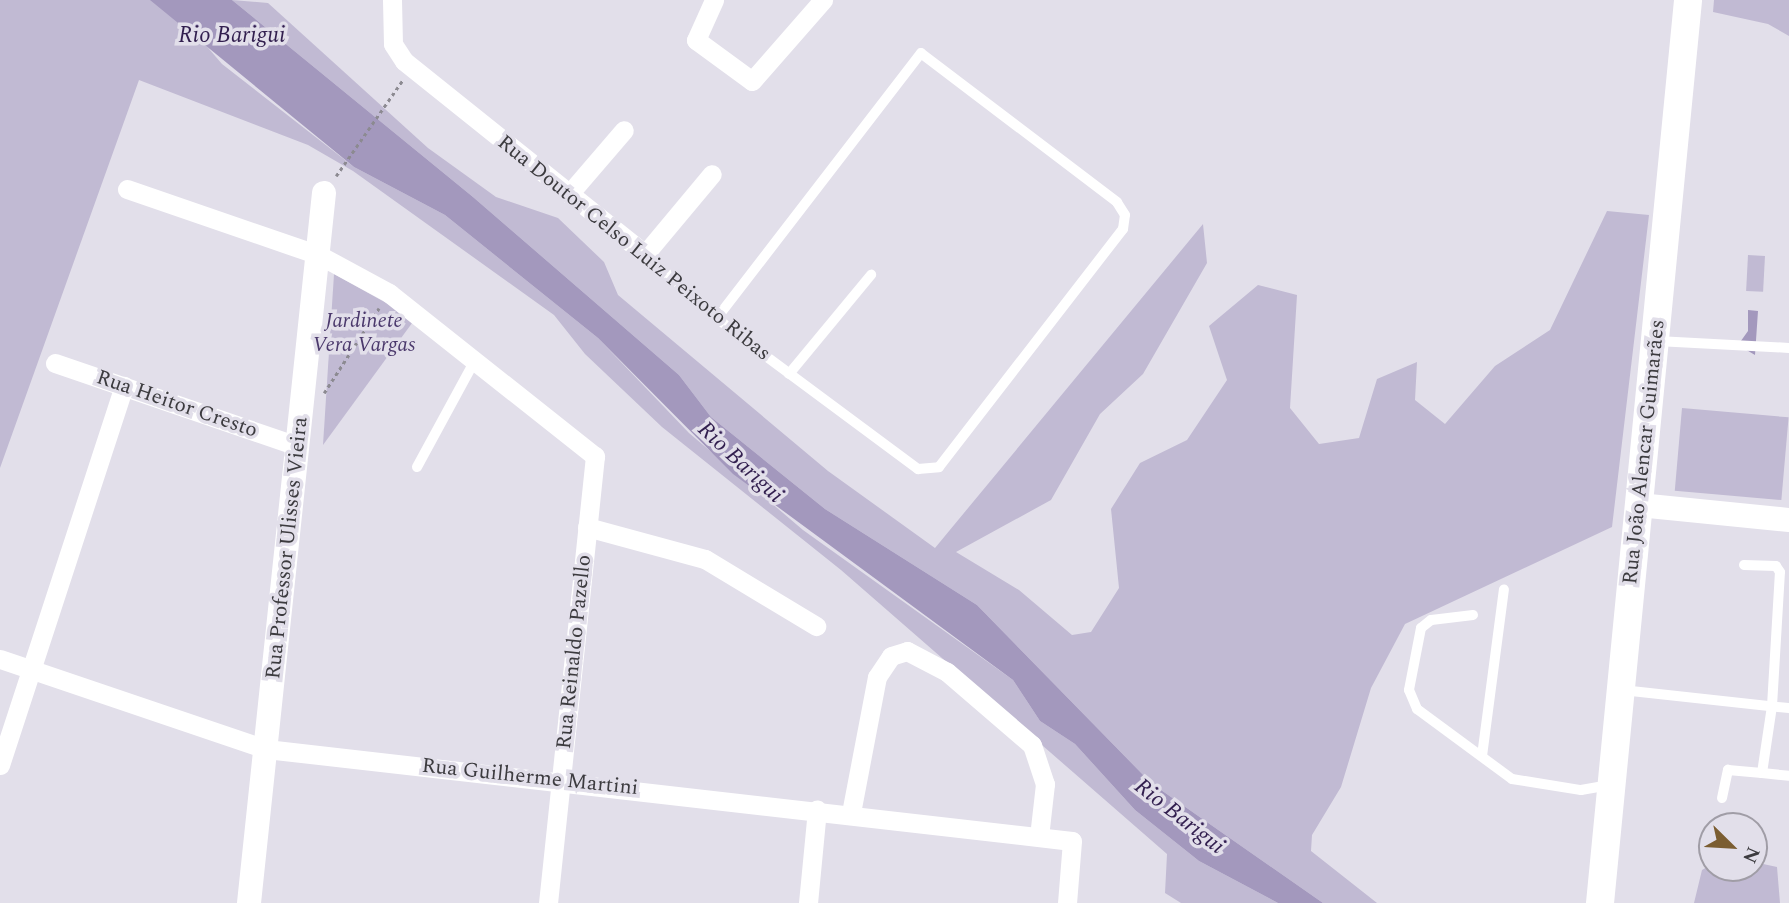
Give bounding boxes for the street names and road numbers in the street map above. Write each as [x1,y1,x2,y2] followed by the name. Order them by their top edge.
[492,130,776,366] street label: Rua Doutor Celso Luiz Peixoto Ribas
[1618,318,1670,586] street label: Rua João Alencar Guimarães
[93,365,261,443] street label: Rua Heitor Cresto
[261,415,313,681] street label: Rua Professor Ulisses Vieira
[551,554,597,750] street label: Rua Reinaldo Pazello
[421,753,639,801] street label: Rua Guilherme Martini

